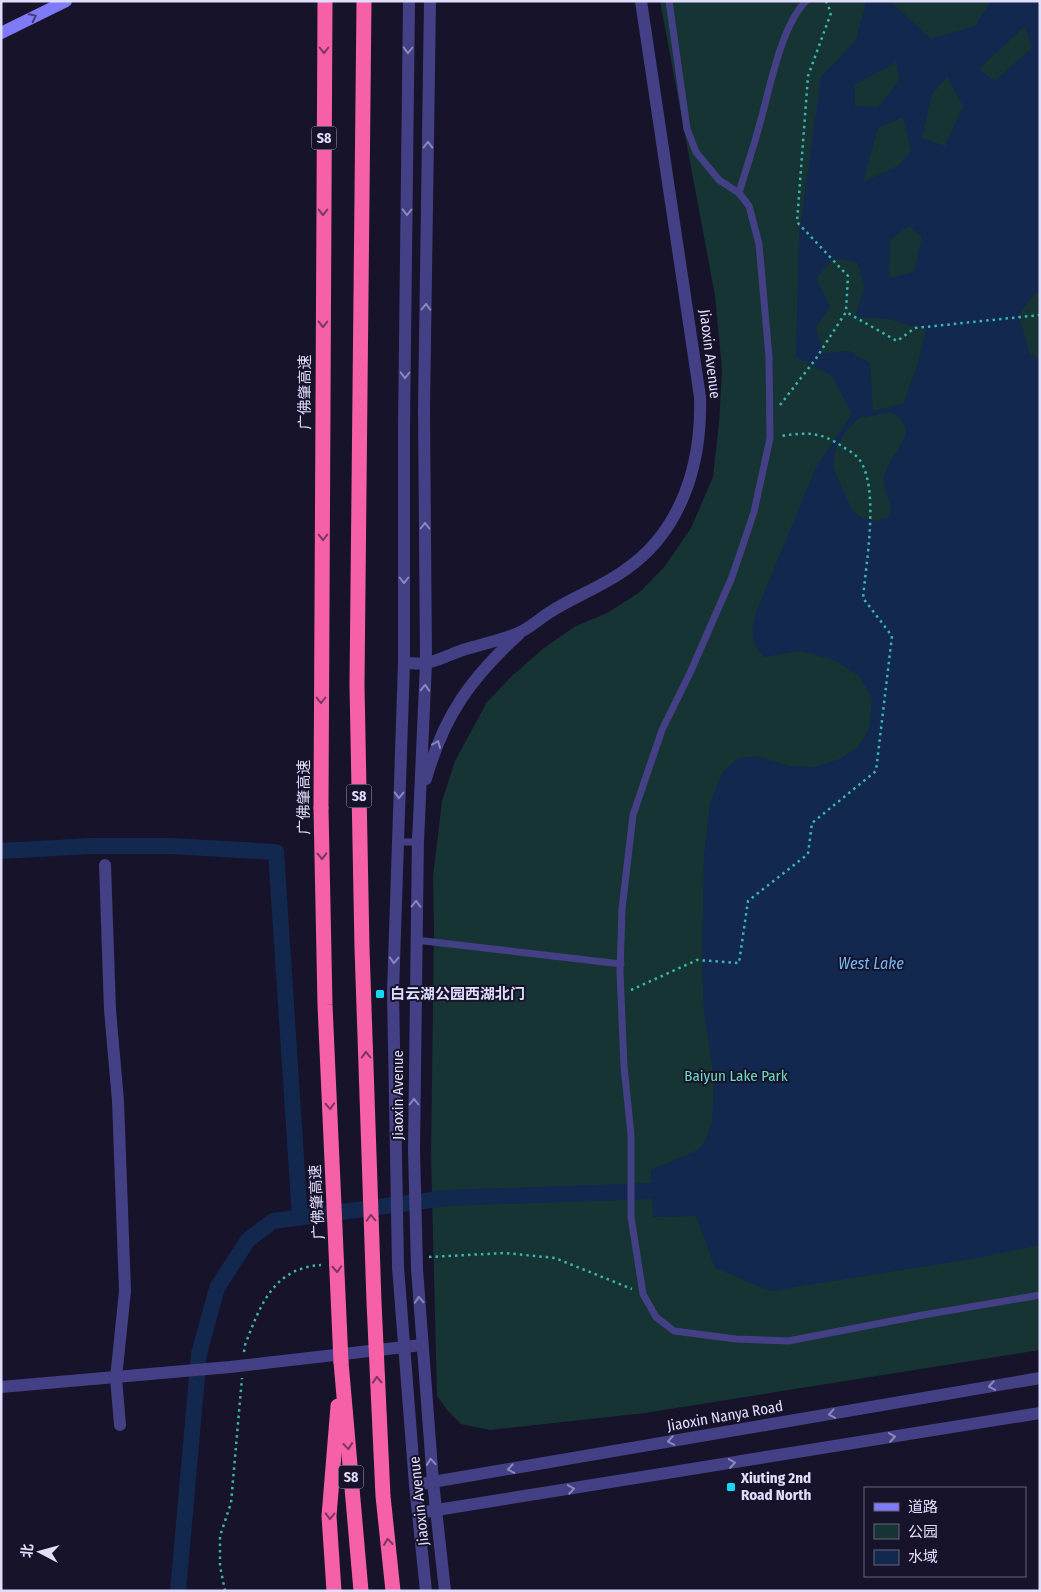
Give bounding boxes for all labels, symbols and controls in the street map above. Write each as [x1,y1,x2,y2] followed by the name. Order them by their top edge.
[28,13,37,23] one-way arrow
[319,46,330,54] one-way arrow
[403,46,414,54] one-way arrow
[312,126,336,150] road number: S8
[423,141,433,148] one-way arrow
[318,209,328,217] one-way arrow
[401,209,412,217] one-way arrow
[421,303,431,311] one-way arrow
[696,308,724,400] street label: Jiaoxin Avenue
[318,321,328,329] one-way arrow
[296,354,314,430] street label: 广佛肇高速
[400,372,410,379] one-way arrow
[420,522,430,530] one-way arrow
[317,533,328,541] one-way arrow
[399,577,409,585] one-way arrow
[420,684,431,692] one-way arrow
[316,696,327,704] one-way arrow
[431,740,441,749] one-way arrow
[295,759,313,835] street label: 广佛肇高速
[346,784,372,808] road number: S8
[394,792,404,800] one-way arrow
[317,853,327,861] one-way arrow
[411,900,422,908] one-way arrow
[838,954,904,973] water label: West Lake
[389,957,399,965] one-way arrow
[390,985,525,1003] place label: 白云湖公园西湖北门
[374,988,386,1000] marker: 白云湖公园西湖北门
[389,1050,407,1140] street label: Jiaoxin Avenue
[361,1051,371,1059] one-way arrow
[684,1067,788,1085] park label: Baiyun Lake Park
[409,1097,420,1105] one-way arrow
[324,1102,335,1110] one-way arrow
[306,1164,328,1240] street label: 广佛肇高速
[366,1214,376,1222] one-way arrow
[332,1265,342,1273] one-way arrow
[413,1295,424,1303] one-way arrow
[372,1376,383,1384] one-way arrow
[987,1381,996,1391] one-way arrow
[666,1397,784,1435] street label: Jiaoxin Nanya Road
[827,1408,836,1418] one-way arrow
[888,1432,896,1442] one-way arrow
[667,1436,676,1446] one-way arrow
[343,1442,354,1450] one-way arrow
[405,1455,433,1547] street label: Jiaoxin Avenue
[426,1457,437,1465] one-way arrow
[727,1458,736,1468] one-way arrow
[507,1463,515,1474] one-way arrow
[338,1465,364,1488] road number: S8
[740,1469,812,1504] place label: Xiuting 2nd Road North
[725,1481,737,1493] marker: Xiuting 2nd Road North
[567,1484,576,1494] one-way arrow
[864,1487,1026,1577] legend
[908,1498,938,1516] text: 道路
[325,1512,335,1520] one-way arrow
[908,1523,938,1541] text: 公园
[15,1527,65,1577] north arrow
[383,1538,394,1546] one-way arrow
[18,1543,37,1559] text: 北
[908,1548,938,1566] text: 水域

